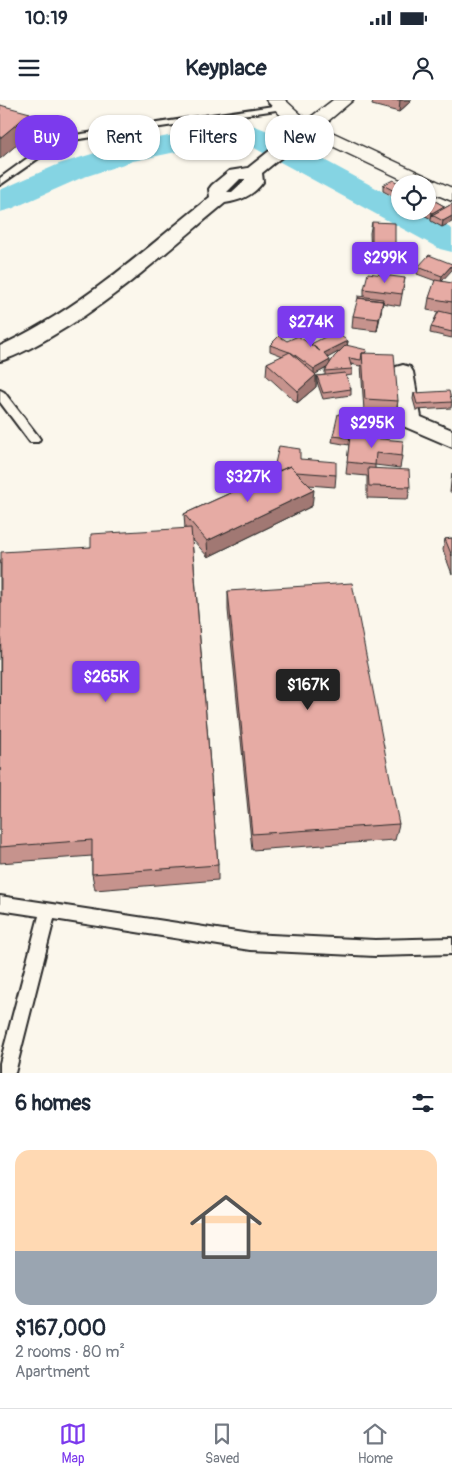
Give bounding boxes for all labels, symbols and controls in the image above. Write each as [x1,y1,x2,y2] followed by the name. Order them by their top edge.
[25,6,68,30] text: 10:19
[15,54,43,82] icon: menu
[185,54,267,82] text: Keyplace
[409,54,437,82] icon: person
[15,115,78,160] chip: Buy
[88,115,160,160] chip: Rent
[170,115,255,160] chip: Filters
[265,115,334,160] chip: New
[391,175,436,220] map controls
[391,175,436,220] button: locate
[350,242,420,284] pin: $299K
[363,248,407,268] text: $299K
[276,306,346,348] pin: $274K
[288,312,334,332] text: $274K
[337,406,407,449] pin: $295K
[350,413,394,433] text: $295K
[213,460,283,503] pin: $327K
[226,467,270,487] text: $327K
[71,660,141,703] pin: $265K
[83,667,129,687] text: $265K
[273,668,343,711] pin: $167K
[287,675,329,695] text: $167K
[409,1089,437,1117] icon: filters
[15,1090,91,1117] text: 6 homes
[181,1182,271,1272] icon: home
[15,1315,106,1342] text: $167,000
[15,1342,125,1362] text: 2 rooms · 80 m²
[15,1362,90,1382] text: Apartment
[59,1420,87,1467] tab: Map
[205,1420,240,1467] tab: Saved
[358,1420,393,1467] tab: Home

